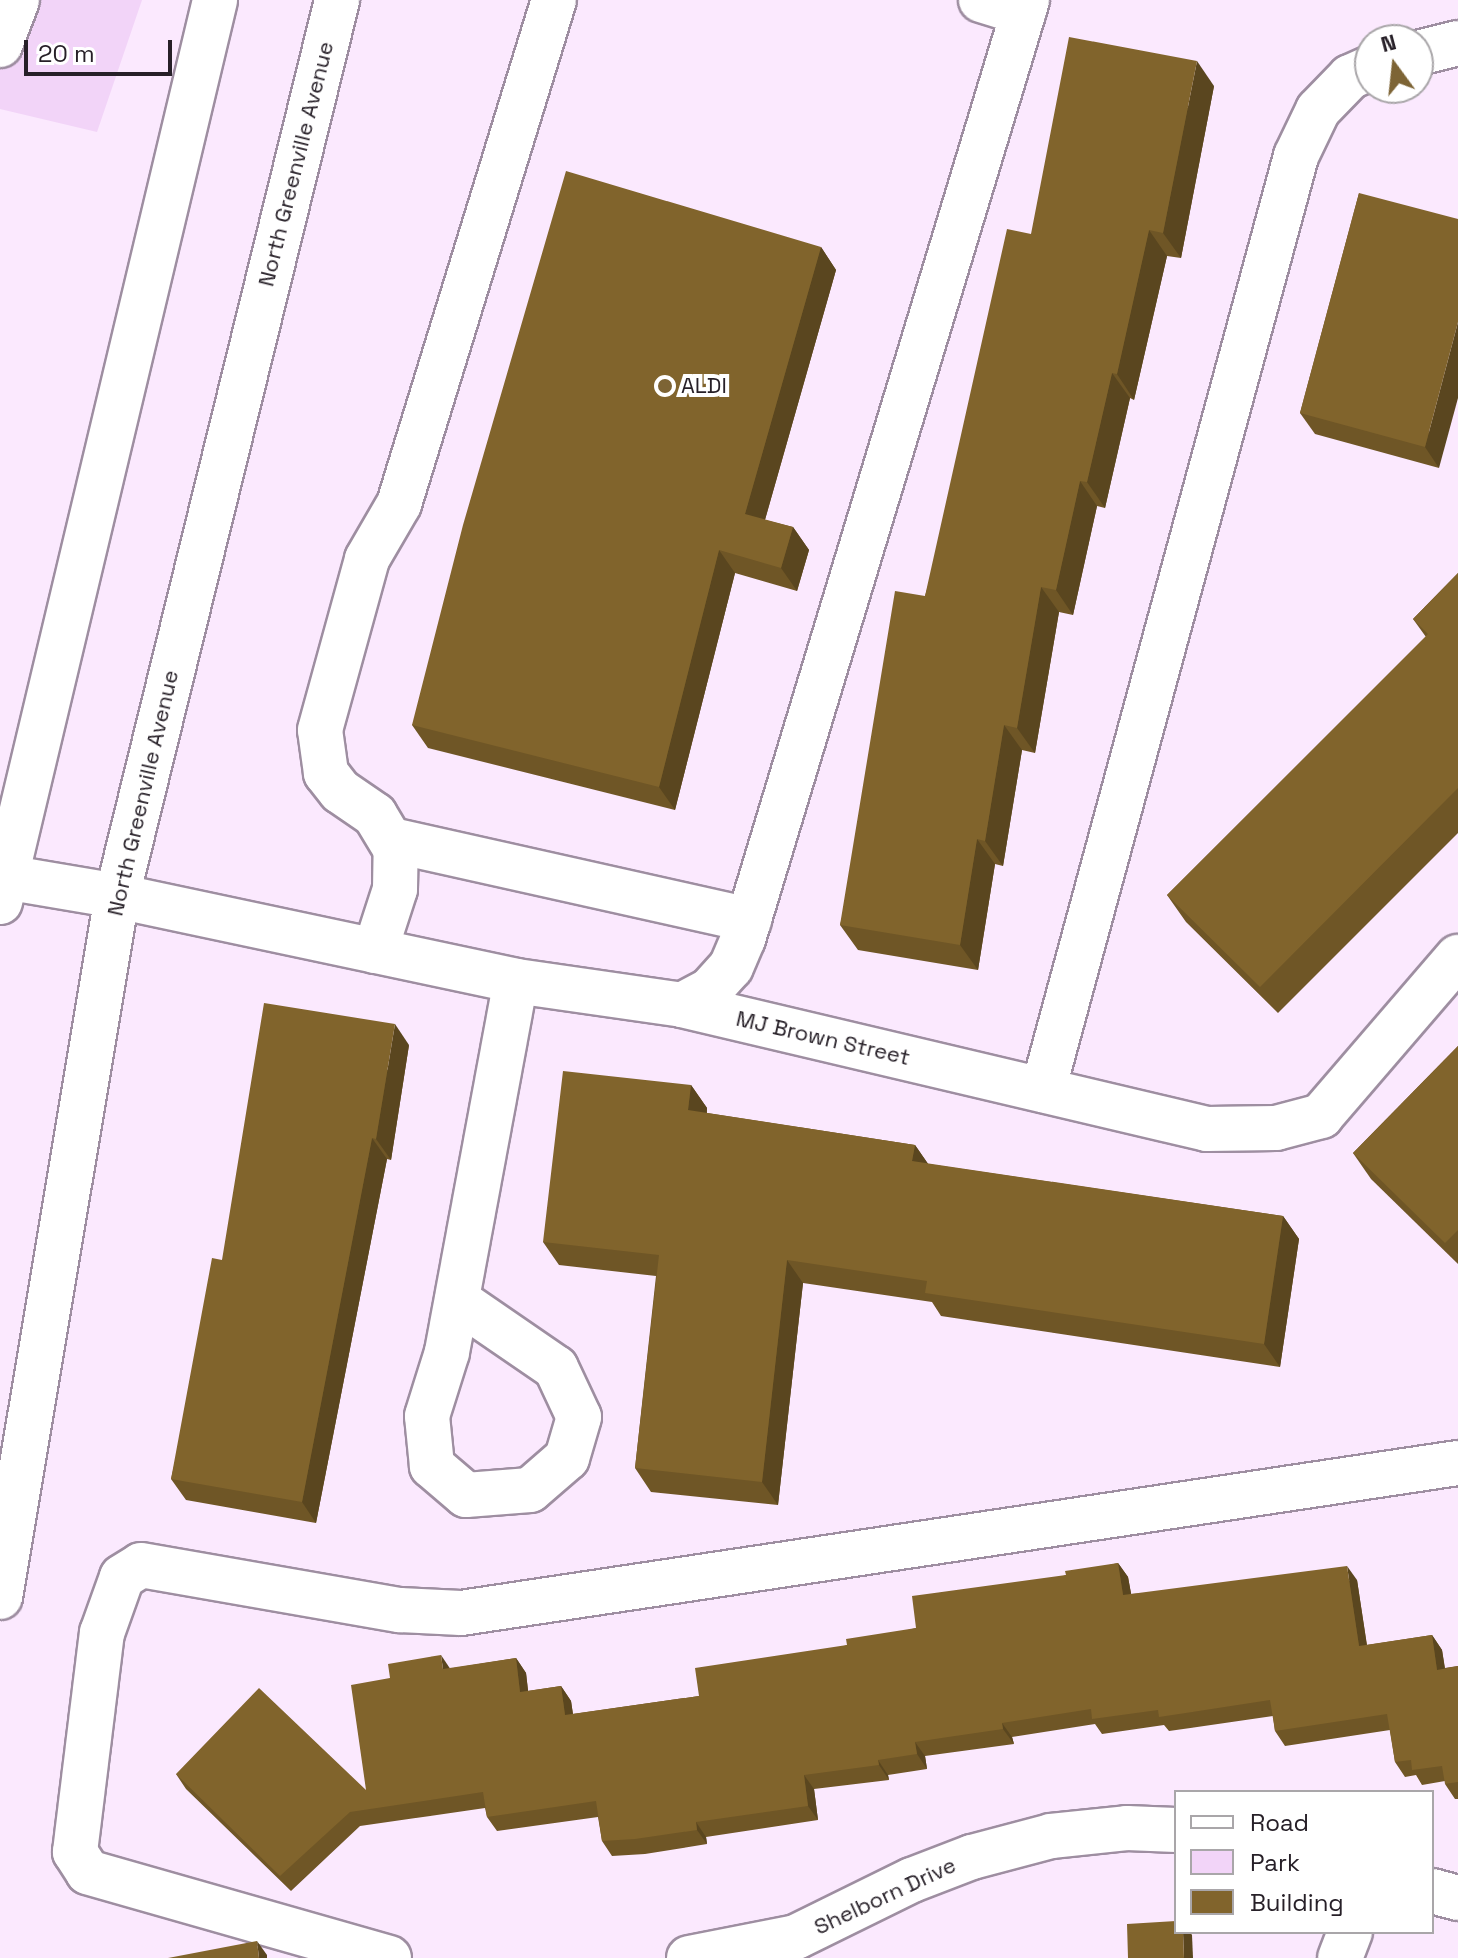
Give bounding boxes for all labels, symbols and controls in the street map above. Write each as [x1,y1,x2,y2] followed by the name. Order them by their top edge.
[28,24,176,74] scale bar
[1354,24,1434,104] north arrow
[1378,27,1399,58] text: N
[38,38,95,69] text: 20 m
[253,39,339,289] street label: North Greenville Avenue
[681,373,727,399] place label: ALDI
[656,377,674,395] marker: ALDI
[102,667,184,919] street label: North Greenville Avenue
[734,1005,912,1071] street label: MJ Brown Street
[1174,1790,1434,1934] legend
[1250,1807,1309,1838] text: Road
[1250,1847,1300,1878] text: Park
[810,1852,960,1940] street label: Shelborn Drive
[1250,1887,1344,1918] text: Building

